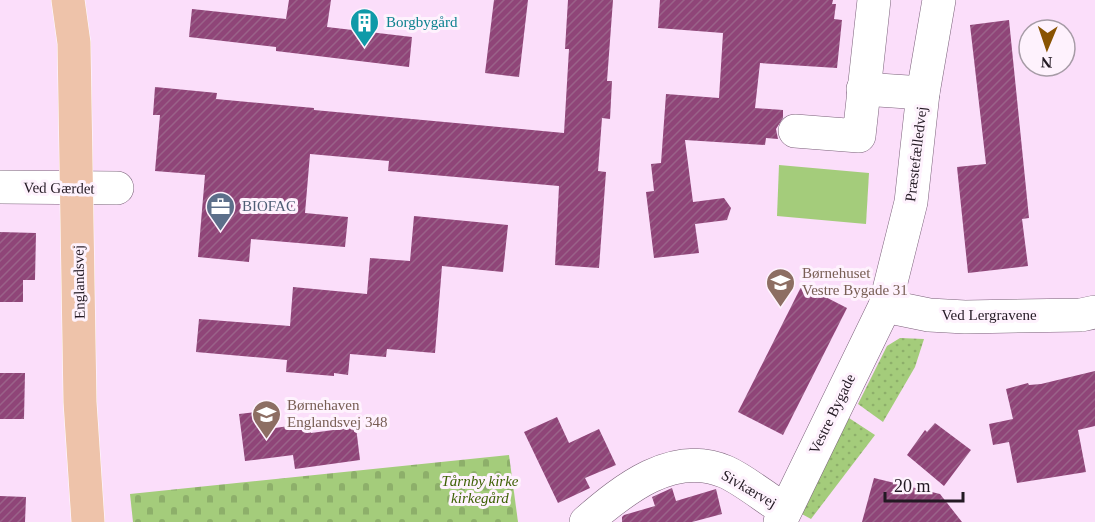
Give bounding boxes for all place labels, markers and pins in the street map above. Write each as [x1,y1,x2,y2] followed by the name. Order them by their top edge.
[349,6,381,48] building icon: Borgbygård
[386,14,458,30] place label: Borgbygård
[205,190,237,232] office icon: BIOFAC
[242,198,296,214] place label: BIOFAC
[802,265,908,298] place label: Børnehuset Vestre Bygade 31
[765,266,797,308] school or university icon: Børnehuset Vestre Bygade 31
[287,397,387,430] place label: Børnehaven Englandsvej 348
[250,398,282,440] school or university icon: Børnehaven Englandsvej 348

